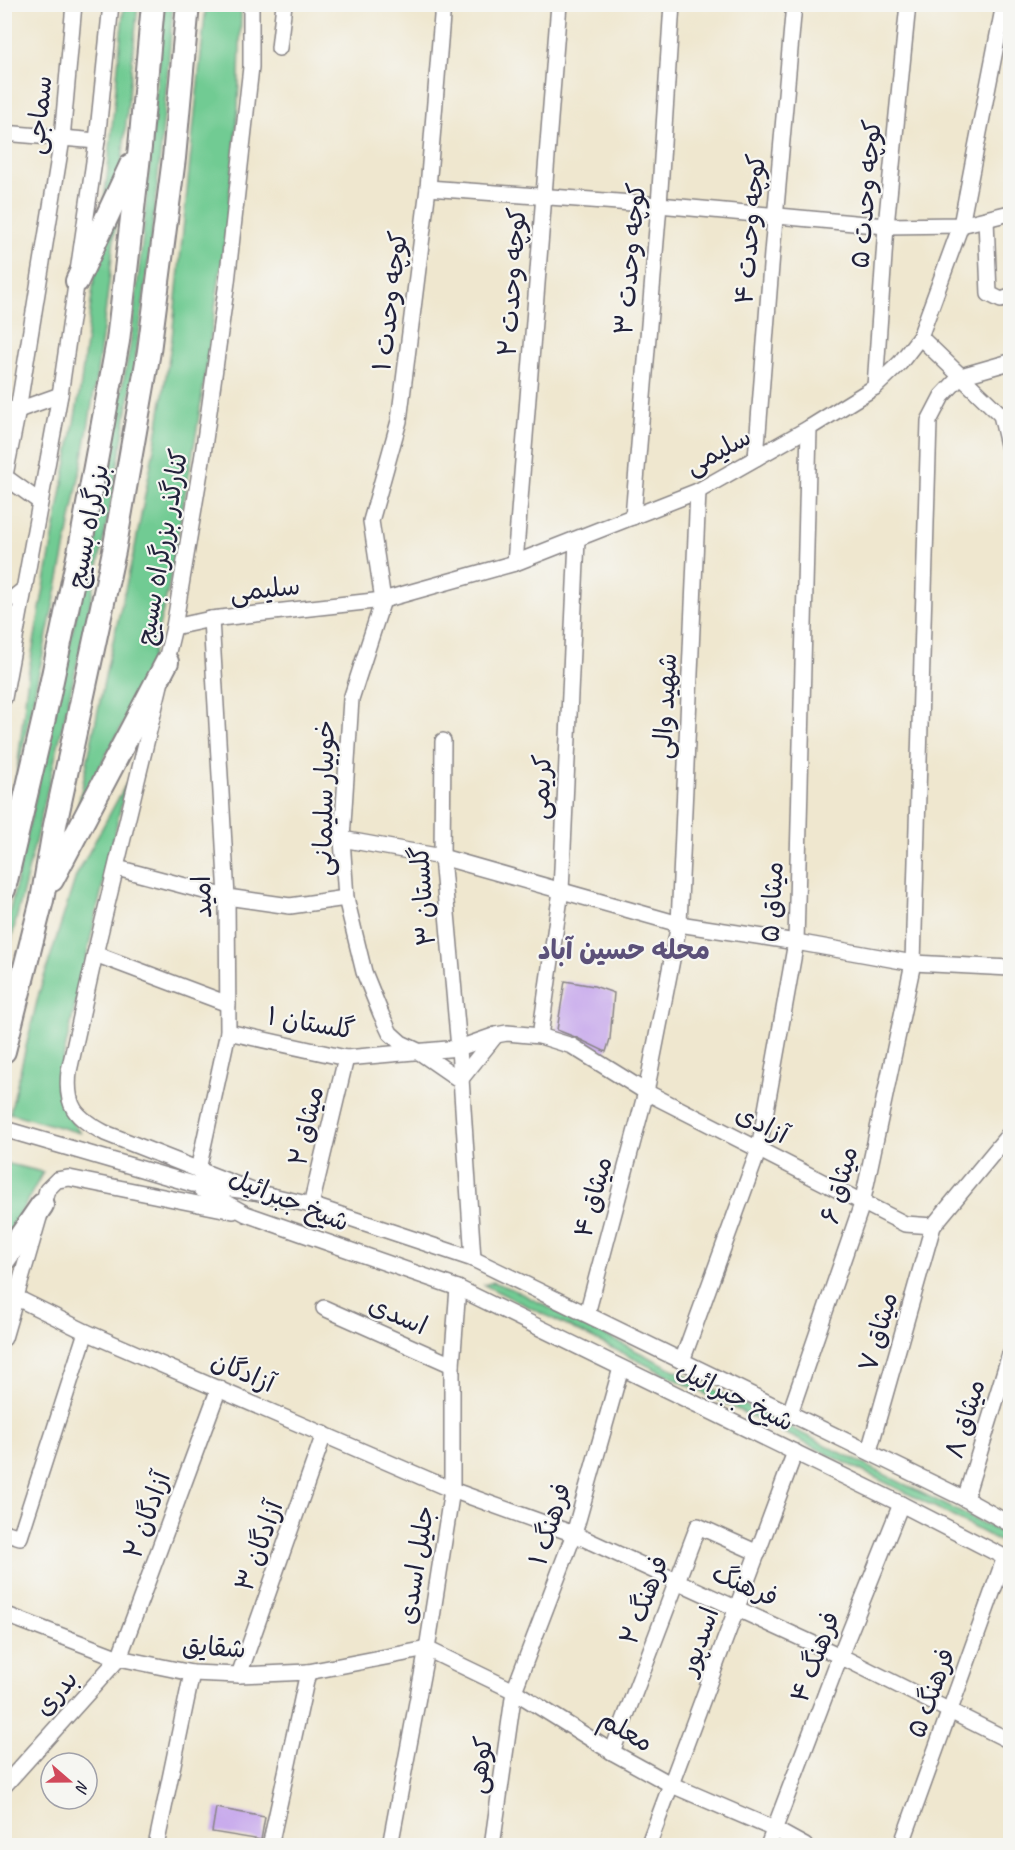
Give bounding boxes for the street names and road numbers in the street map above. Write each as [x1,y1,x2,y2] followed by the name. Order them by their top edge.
[18,74,60,156] street label: سماجی
[843,118,889,270] street label: کوچه وحدت ۵
[727,152,773,306] street label: کوچه وحدت ۴
[607,181,653,337] street label: کوچه وحدت ۳
[490,206,534,358] street label: کوچه وحدت ۲
[365,229,415,373] street label: کوچه وحدت ۱
[679,420,757,482] street label: سلیمی
[129,446,196,648] street label: کنارگذر بزرگراه بسیج
[60,461,117,591] street label: بزرگراه بسیج
[228,569,302,609] street label: سلیمی
[646,652,684,760] street label: شهید والی
[306,720,342,876] street label: خوبیار سلیمانی
[523,753,559,821] street label: کریمی
[403,845,443,947] street label: گلستان ۳
[753,861,791,943] street label: میثاق ۵
[185,875,219,919] street label: امید
[265,999,357,1047] street label: گلستان ۱
[281,1083,331,1169] street label: میثاق ۲
[730,1097,795,1152] street label: آزادی
[813,1143,865,1227] street label: میثاق ۶
[566,1153,620,1241] street label: میثاق ۴
[224,1161,354,1240] street label: شیخ جبرائیل
[364,1288,432,1342] street label: اسدی
[851,1288,905,1376] street label: میثاق ۷
[206,1344,281,1401] street label: آزادگان
[670,1353,799,1440] street label: شیخ جبرائیل
[937,1375,993,1463] street label: میثاق ۸
[116,1465,178,1563] street label: آزادگان ۲
[521,1479,579,1569] street label: فرهنگ ۱
[227,1495,291,1596] street label: آزادگان ۳
[390,1503,442,1627] street label: جلیل اسدی
[612,1551,676,1649] street label: فرهنگ ۲
[707,1556,783,1614] street label: فرهنگ
[671,1602,727,1682] street label: اسدپور
[783,1607,847,1707] street label: فرهنگ ۴
[181,1628,247,1666] street label: شقایق
[900,1643,962,1743] street label: فرهنگ ۵
[27,1663,85,1723] street label: بدری
[592,1702,659,1762] street label: معلم
[460,1734,500,1796] street label: کوهی

